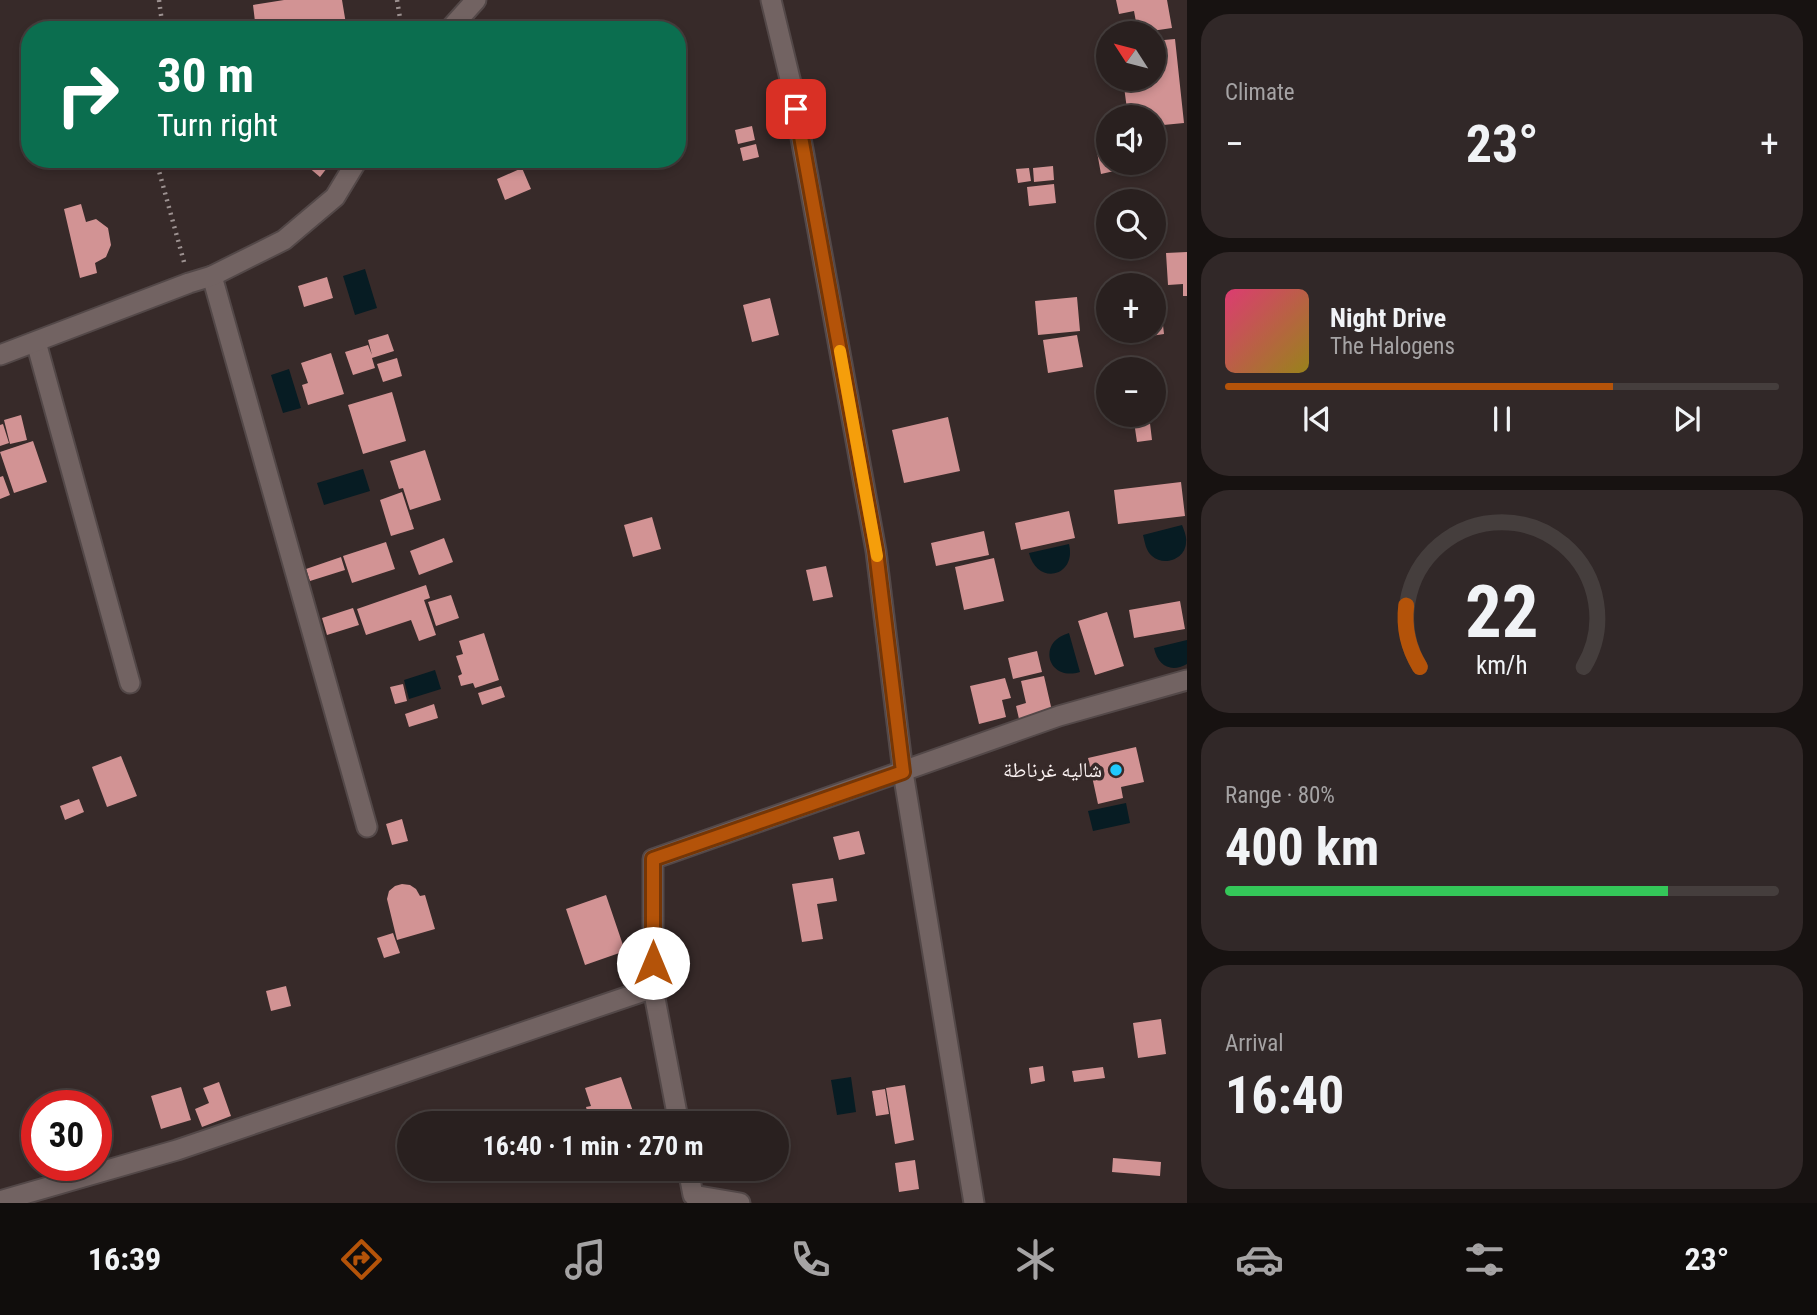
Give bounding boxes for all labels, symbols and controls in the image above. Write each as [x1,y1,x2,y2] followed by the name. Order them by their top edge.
[1096,21,1166,91] north arrow
[1096,21,1166,427] map controls
[157,47,254,104] text: 30 m
[42,49,133,140] icon: right
[766,79,826,139] pin
[1225,79,1295,106] text: Climate
[777,90,815,128] icon: arrive
[1096,105,1166,175] button: sound
[157,106,278,144] text: Turn right
[1466,114,1538,175] text: 23°
[1225,122,1244,166] text: −
[1760,122,1779,166] text: +
[1096,189,1166,259] button: search
[1096,273,1166,343] button: +
[1330,303,1446,333] text: Night Drive
[1330,333,1455,360] text: The Halogens
[1096,357,1166,427] button: −
[1298,400,1336,438] icon: previous
[1483,400,1521,438] icon: pause
[1668,400,1706,438] icon: next
[1465,570,1539,656] text: 22
[1476,651,1528,680] text: km/h
[1003,758,1102,782] place label: شاليه غرناطة
[1108,762,1124,778] marker: شاليه غرناطة
[1225,782,1335,809] text: Range · 80%
[1225,817,1379,878] text: 400 km
[616,926,690,1000] position arrow
[1225,1030,1284,1057] text: Arrival
[1225,1065,1344,1126] text: 16:40
[21,1090,112,1181] speed limit sign: 30
[483,1131,703,1161] text: 16:40 · 1 min · 270 m
[337,1235,386,1284] icon: directions
[561,1235,610,1284] icon: music
[786,1235,835,1284] icon: phone
[1011,1235,1060,1284] icon: climate
[1235,1235,1284,1284] icon: car
[1460,1235,1509,1284] icon: filters
[88,1240,161,1278] text: 16:39
[1684,1240,1729,1278] text: 23°

